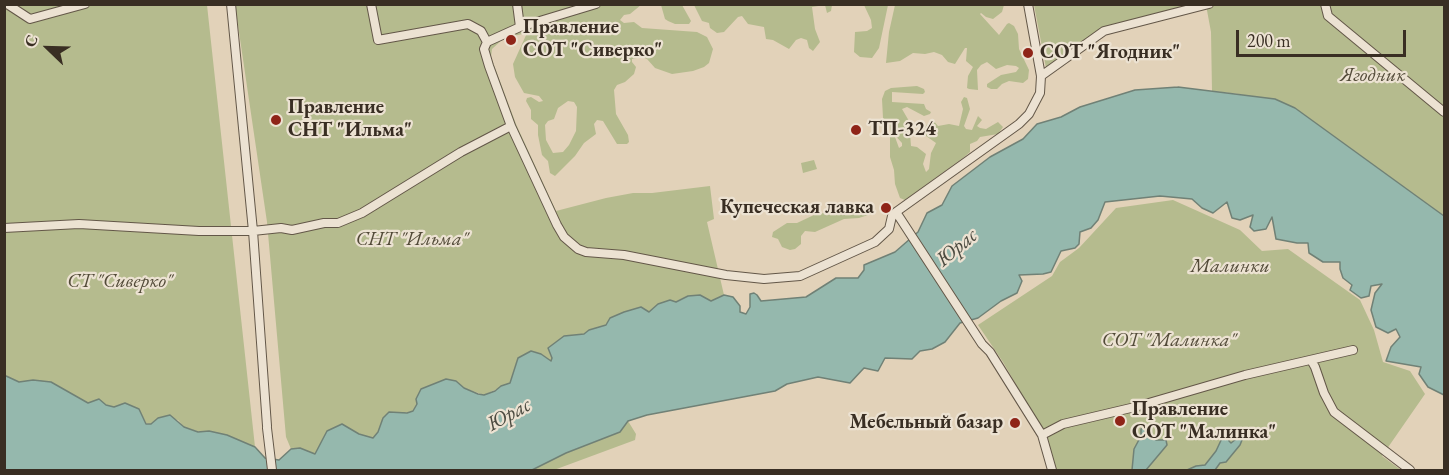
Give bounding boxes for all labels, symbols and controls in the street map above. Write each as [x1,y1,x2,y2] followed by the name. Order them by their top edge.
[523,16,662,63] place label: Правление СОТ "Сиверко"
[18,18,78,78] north arrow
[1239,18,1408,56] scale bar
[1247,29,1291,52] text: 200 m
[19,31,43,50] text: С
[504,33,518,47] marker: Правление СОТ "Сиверко"
[1040,41,1180,65] place label: СОТ "Ягодник"
[1021,46,1035,60] marker: СОТ "Ягодник"
[1341,64,1405,88] park label: Ягодник
[288,96,412,143] place label: Правление СНТ "Ильма"
[269,113,283,127] marker: Правление СНТ "Ильма"
[868,118,936,142] place label: ТП-324
[849,123,863,137] marker: ТП-324
[720,196,874,220] place label: Купеческая лавка
[879,201,893,215] marker: Купеческая лавка
[931,224,983,272] water label: Юрас
[356,228,468,252] park label: СНТ "Ильма"
[1190,255,1270,279] park label: Малинки
[67,270,173,294] park label: СТ "Сиверко"
[1102,329,1236,353] park label: СОТ "Малинка"
[483,393,535,437] water label: Юрас
[1132,398,1276,445] place label: Правление СОТ "Малинка"
[849,411,1003,435] place label: Мебельный базар
[1113,414,1127,428] marker: Правление СОТ "Малинка"
[1008,416,1022,430] marker: Мебельный базар

